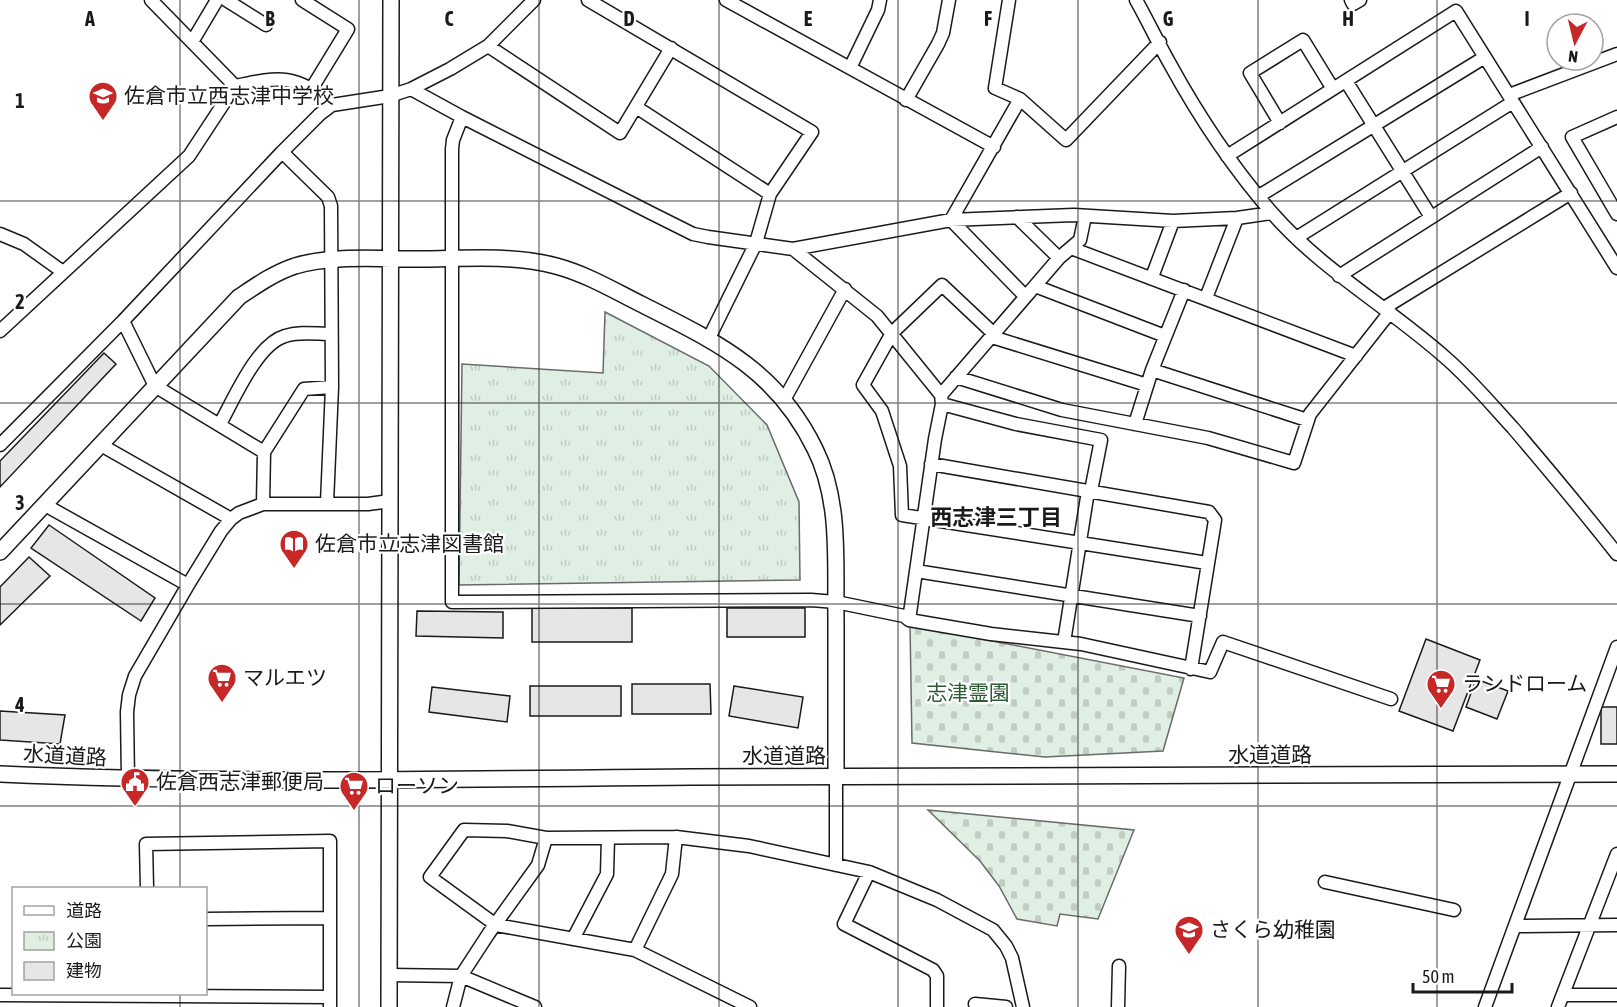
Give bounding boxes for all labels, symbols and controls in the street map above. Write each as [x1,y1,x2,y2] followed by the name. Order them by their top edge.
[84,7,95,30] text: A
[265,7,275,30] text: B
[445,7,454,30] text: C
[623,7,635,30] text: D
[804,7,813,30] text: E
[984,7,992,30] text: F
[1163,7,1174,30] text: G
[1342,7,1354,30] text: H
[1524,7,1530,30] text: I
[1545,12,1605,72] north arrow
[1567,47,1579,66] text: N
[87,80,119,122] school or university icon: 佐倉市立西志津中学校
[124,83,334,107] place label: 佐倉市立西志津中学校
[15,89,25,112] text: 1
[15,290,25,313] text: 2
[15,491,25,514] text: 3
[930,504,1062,530] district label: 西志津三丁目
[278,528,310,570] library icon: 佐倉市立志津図書館
[315,531,504,555] place label: 佐倉市立志津図書館
[206,662,238,704] supermarket icon: マルエツ
[243,665,327,689] place label: マルエツ
[1425,668,1457,710] supermarket icon: ランドローム
[1462,671,1587,695] place label: ランドローム
[926,680,1010,704] park label: 志津霊園
[14,693,25,716] text: 4
[22,741,108,769] street label: 水道道路
[1228,742,1312,766] street label: 水道道路
[742,743,826,767] street label: 水道道路
[119,766,151,808] public building icon: 佐倉西志津郵便局
[156,769,324,793] place label: 佐倉西志津郵便局
[338,770,370,812] supermarket icon: ローソン
[375,773,459,797] place label: ローソン
[12,887,207,995] legend
[66,900,102,921] text: 道路
[1173,914,1205,956] school or university icon: さくら幼稚園
[1210,917,1336,941] place label: さくら幼稚園
[66,930,102,951] text: 公園
[1413,956,1512,994] scale bar
[66,960,102,981] text: 建物
[1422,966,1454,987] text: 50 m

